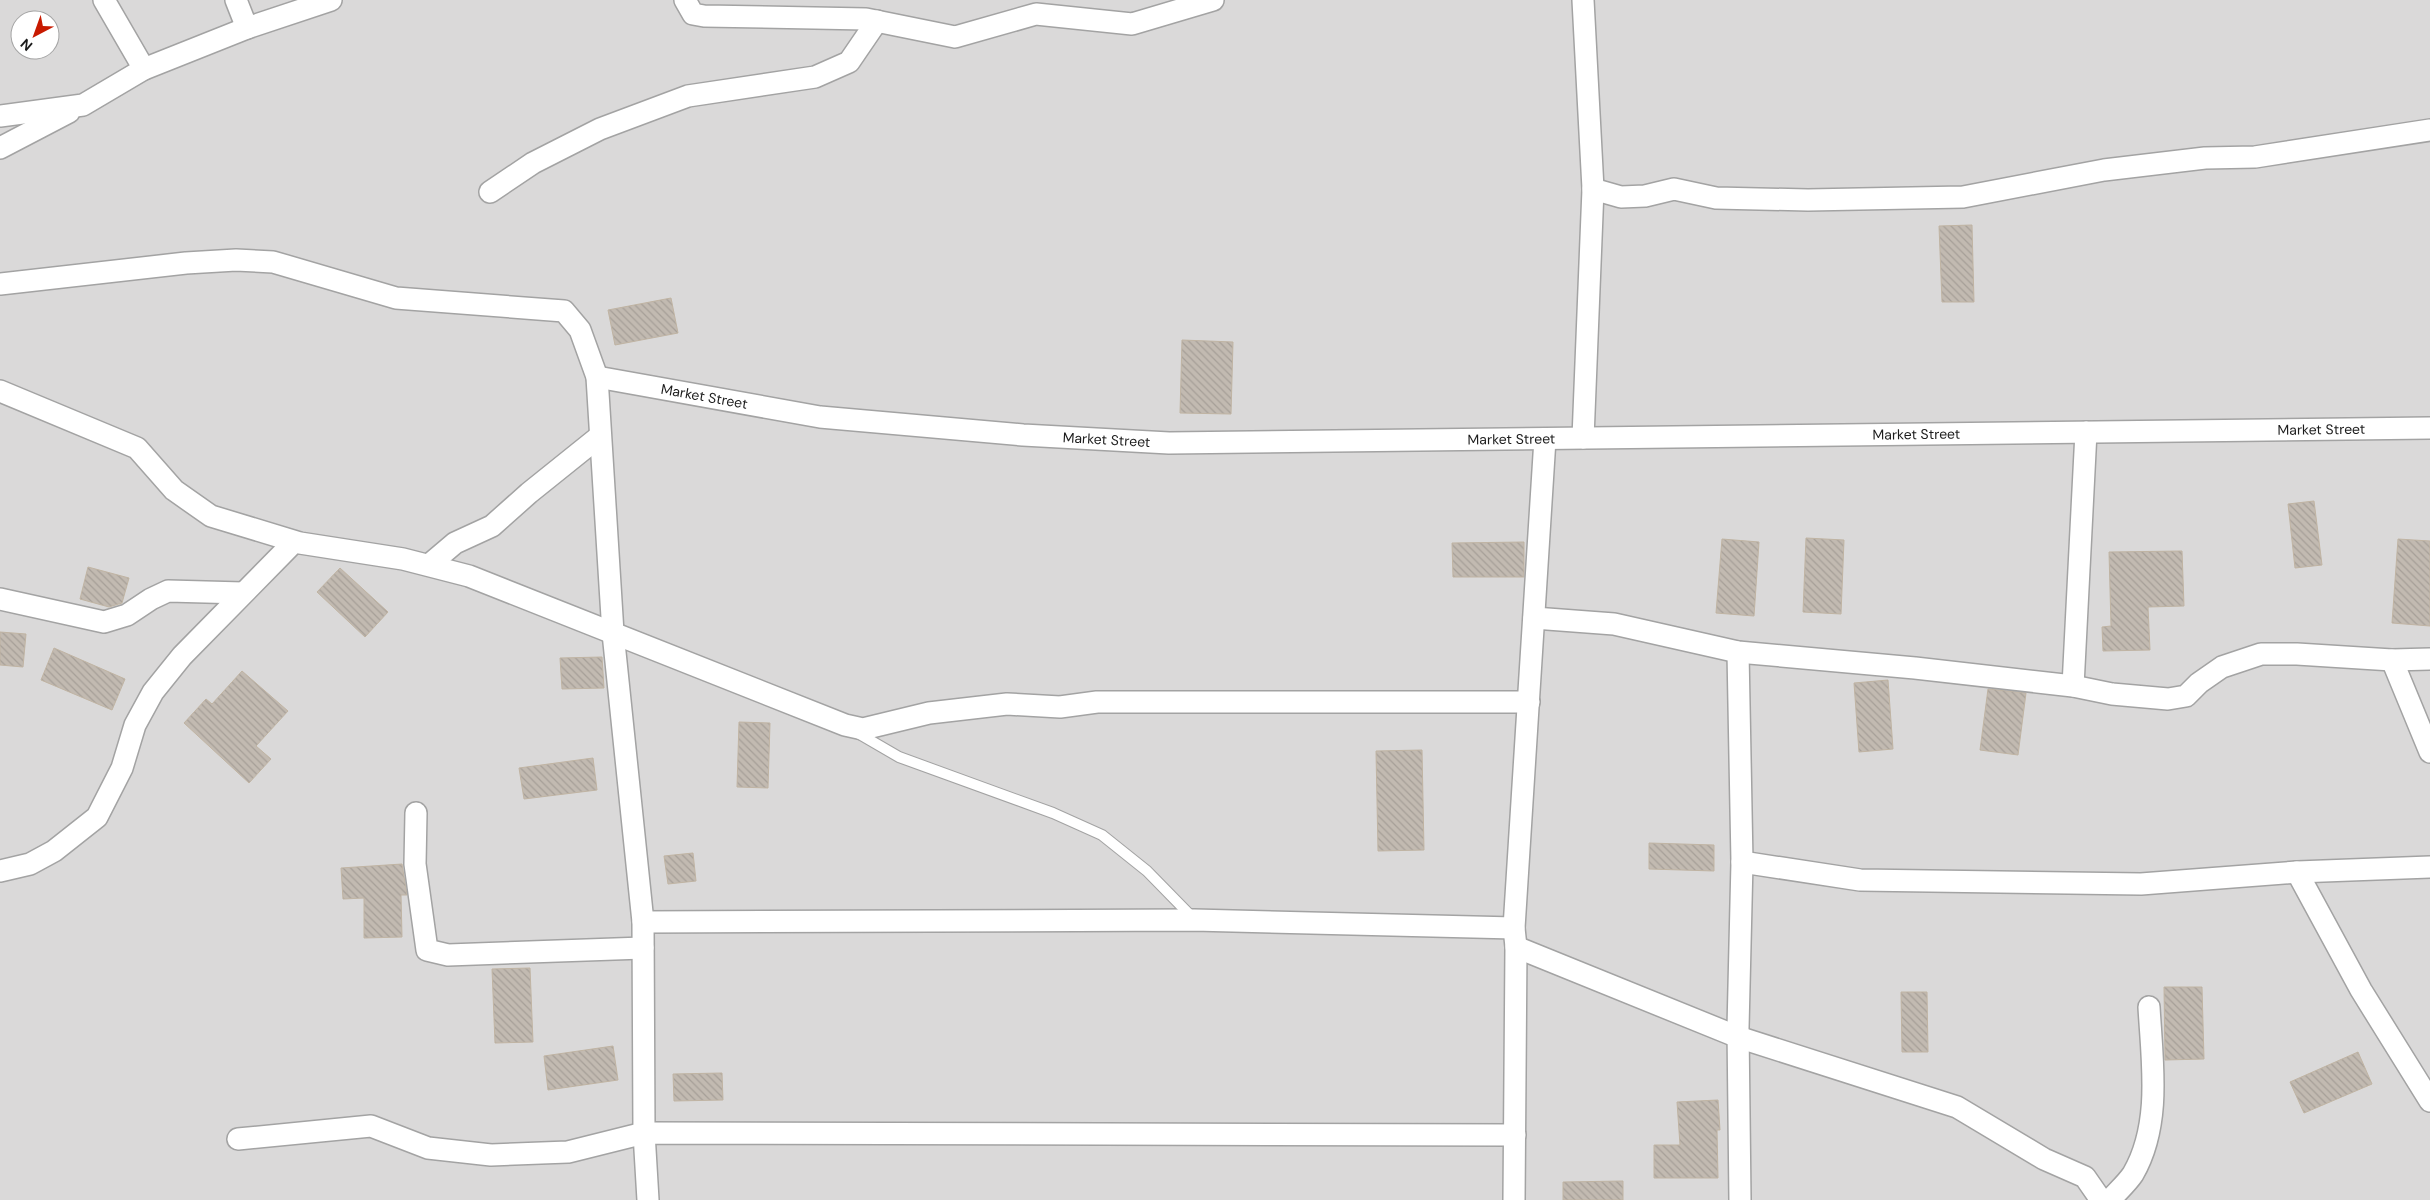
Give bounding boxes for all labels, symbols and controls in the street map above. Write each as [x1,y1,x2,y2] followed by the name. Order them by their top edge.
[10,10,60,60] north arrow
[17,35,36,55] text: N
[659,380,749,413] street label: Market Street
[2277,420,2365,439] street label: Market Street
[1872,425,1960,444] street label: Market Street
[1062,428,1151,451] street label: Market Street
[1467,429,1555,448] street label: Market Street

